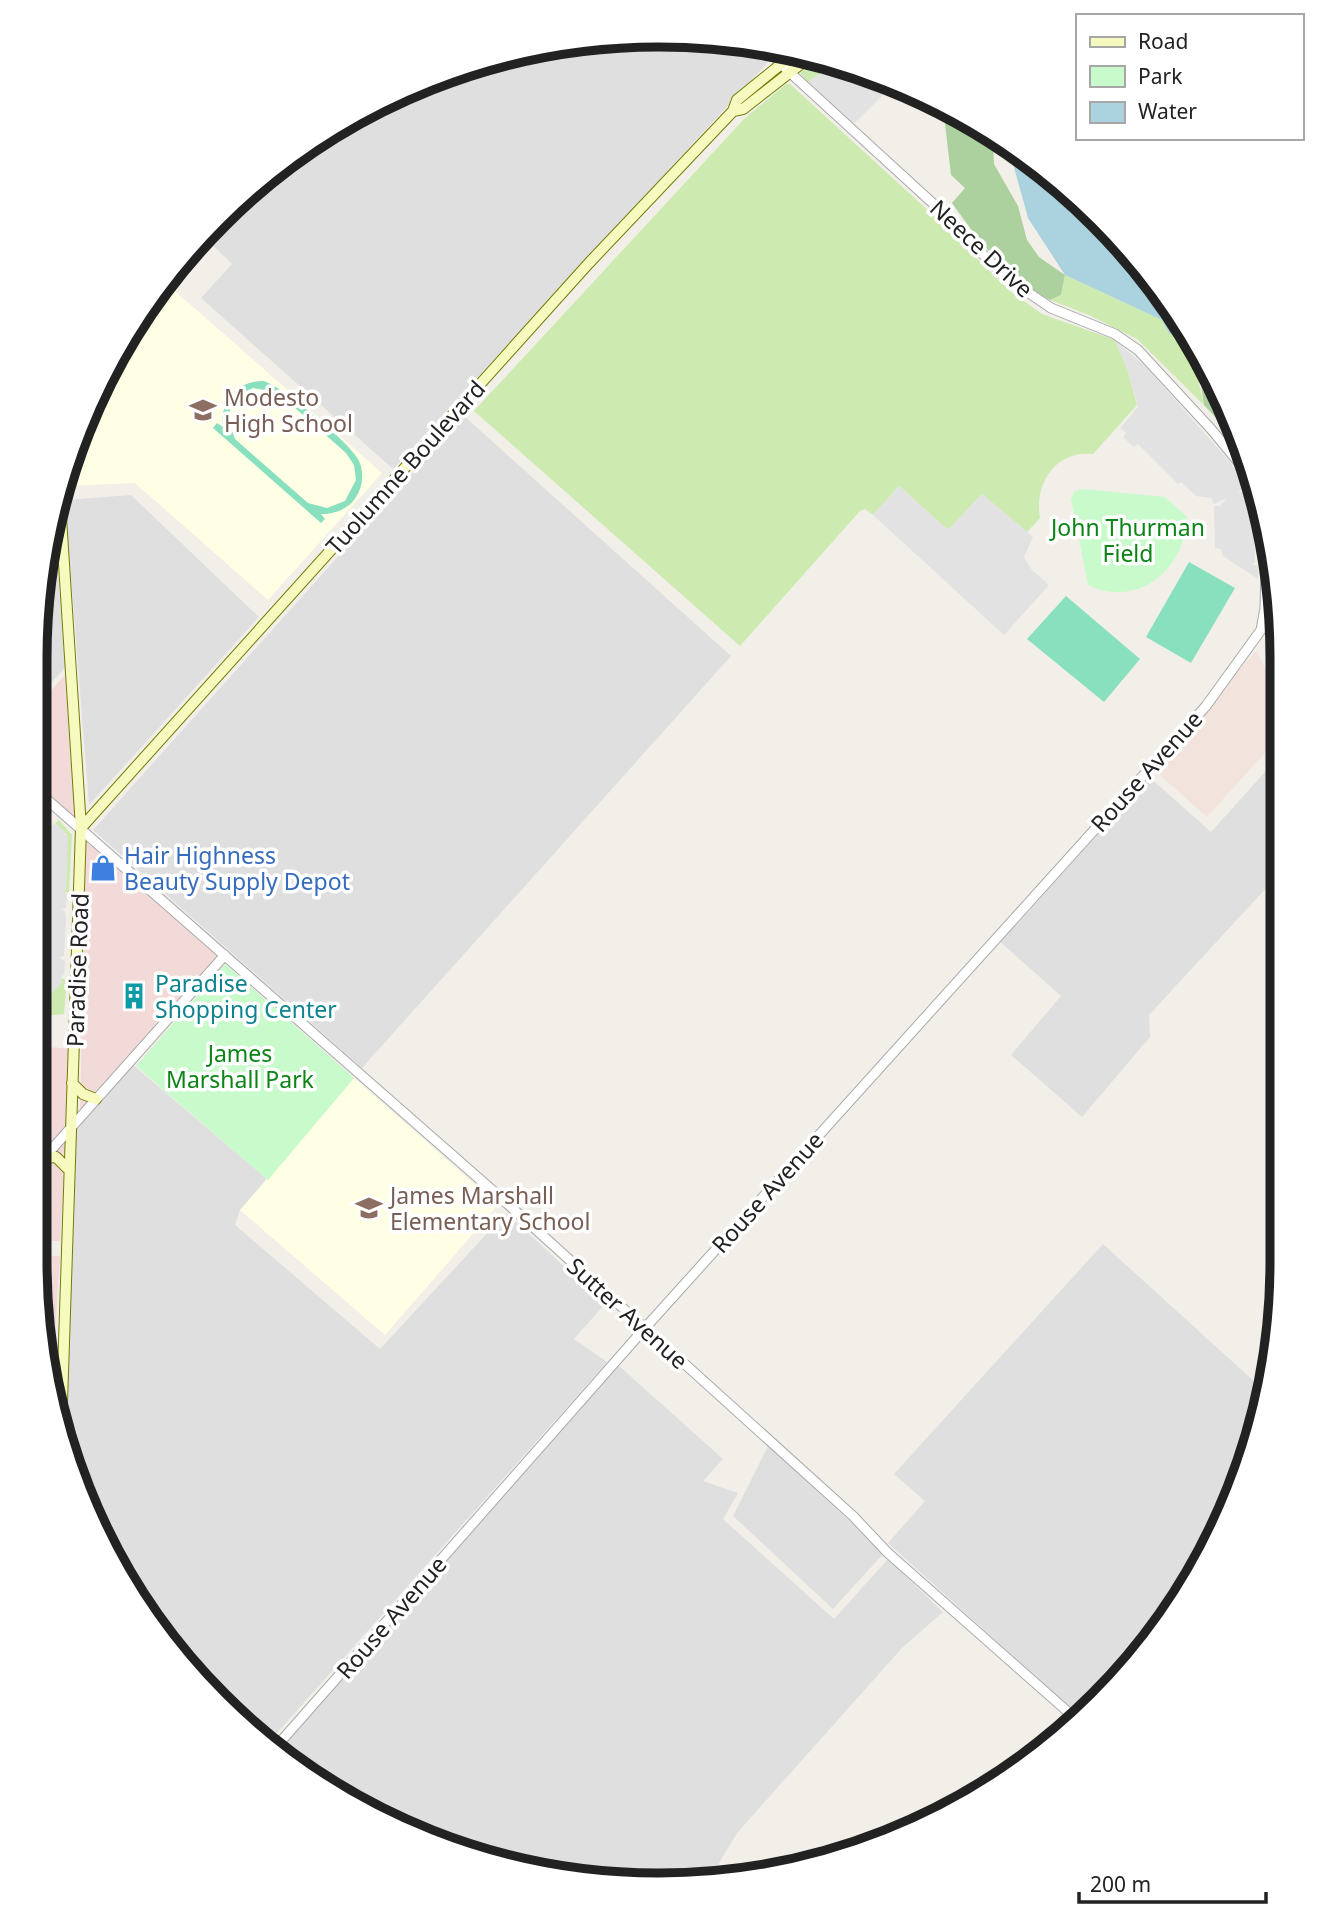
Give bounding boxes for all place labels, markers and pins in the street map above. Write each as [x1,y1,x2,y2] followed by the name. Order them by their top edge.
[224,381,353,439] place label: Modesto High School
[188,395,218,425] school or university icon: Modesto High School
[124,839,350,897] place label: Hair Highness Beauty Supply Depot
[88,853,118,883] shop icon: Hair Highness Beauty Supply Depot
[155,967,337,1025] place label: Paradise Shopping Center
[119,981,149,1011] building icon: Paradise Shopping Center
[388,1179,590,1237] place label: James Marshall Elementary School
[354,1193,384,1223] school or university icon: James Marshall Elementary School

